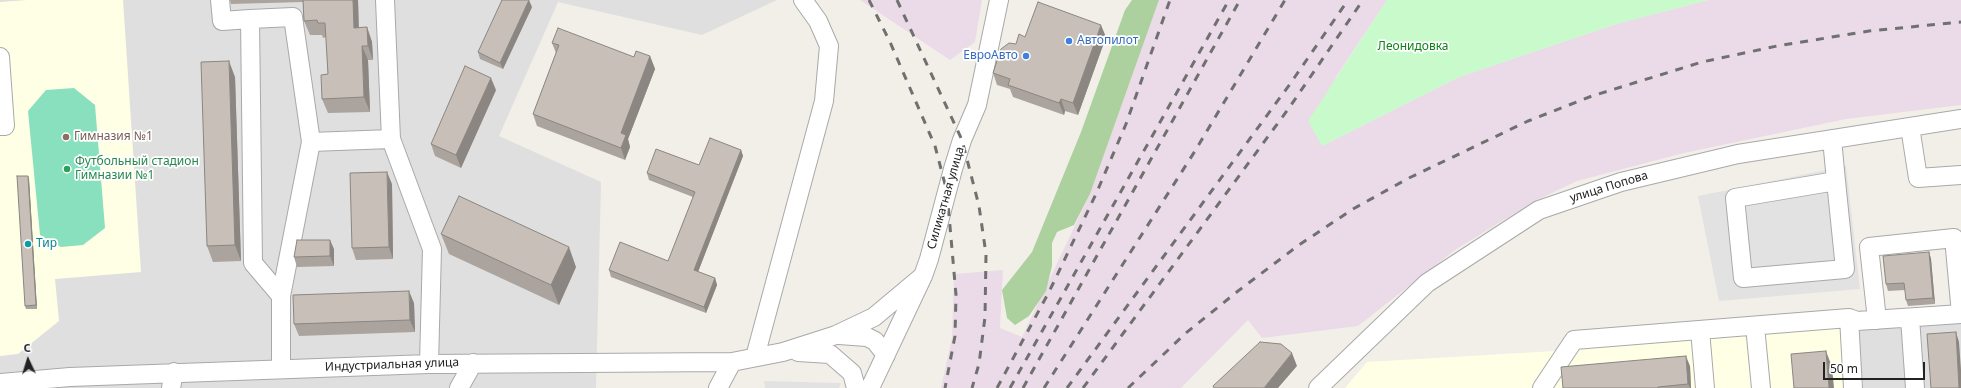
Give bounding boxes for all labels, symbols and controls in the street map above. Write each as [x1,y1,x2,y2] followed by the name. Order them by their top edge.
[1077,34,1138,48] place label: Автопилот
[1064,36,1074,46] marker: Автопилот
[1378,40,1448,54] park label: Леонидовка
[963,49,1018,63] place label: ЕвроАвто
[1021,51,1031,61] marker: ЕвроАвто
[74,130,153,144] place label: Гимназия №1
[61,132,71,142] marker: Гимназия №1
[924,145,968,251] street label: Силикатная улица
[75,155,199,183] place label: Футбольный стадион Гимназии №1
[62,164,72,174] marker: Футбольный стадион Гимназии №1
[1568,168,1650,206] street label: улица Попова
[36,237,57,251] place label: Тир
[23,239,33,249] marker: Тир
[8,340,48,380] north arrow
[23,340,31,355] text: С
[1825,354,1927,380] scale bar
[325,355,459,375] street label: Индустриальная улица
[1830,360,1858,377] text: 50 m

